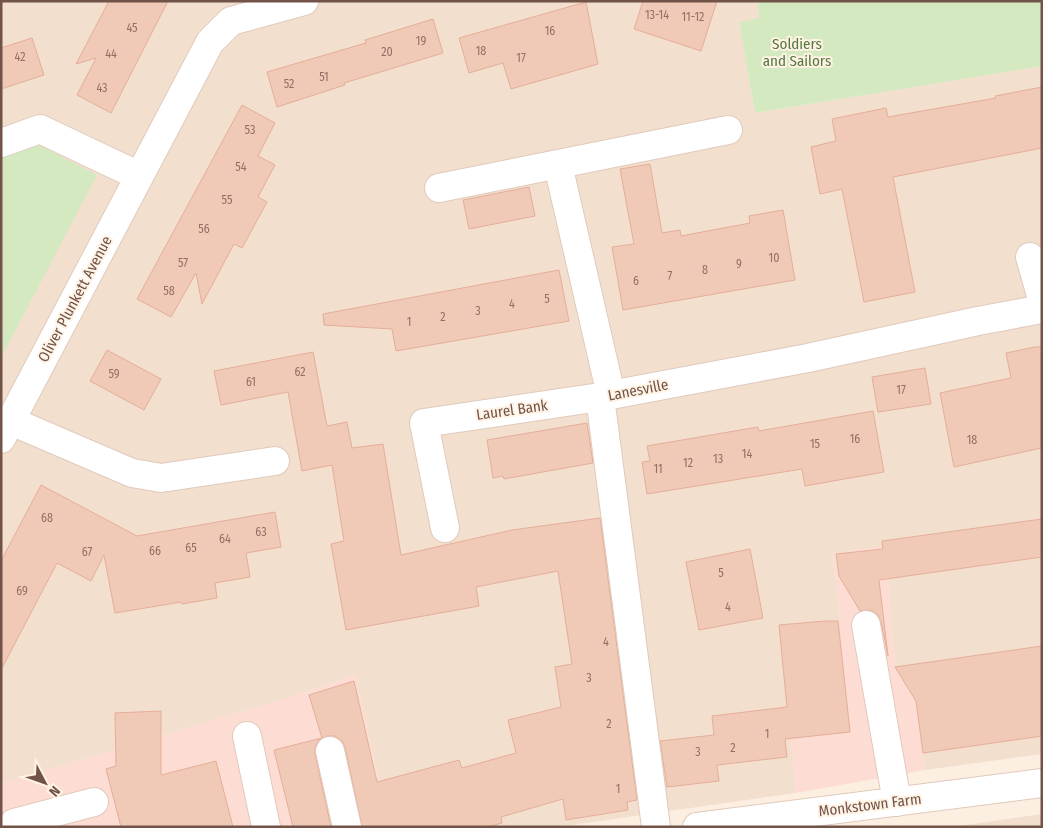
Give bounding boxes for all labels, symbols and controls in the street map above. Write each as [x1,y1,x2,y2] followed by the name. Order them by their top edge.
[645,8,669,22] house number: 13-14
[682,10,704,24] house number: 11-12
[126,21,138,35] house number: 45
[545,24,555,38] house number: 16
[416,34,426,48] house number: 19
[763,35,831,70] park label: Soldiers and Sailors
[476,44,486,58] house number: 18
[381,45,393,59] house number: 20
[105,47,117,61] house number: 44
[15,50,25,64] house number: 42
[516,51,526,65] house number: 17
[319,70,329,84] house number: 51
[284,77,294,91] house number: 52
[96,81,108,95] house number: 43
[245,123,255,137] house number: 53
[235,160,247,174] house number: 54
[222,193,233,207] house number: 55
[198,222,210,236] house number: 56
[34,233,116,365] street label: Oliver Plunkett Avenue
[769,251,779,265] house number: 10
[178,256,188,270] house number: 57
[736,257,742,271] house number: 9
[702,263,708,277] house number: 8
[668,269,673,283] house number: 7
[633,274,639,288] house number: 6
[163,284,175,298] house number: 58
[544,292,550,306] house number: 5
[509,297,515,311] house number: 4
[475,304,481,318] house number: 3
[440,310,446,324] house number: 2
[407,315,411,329] house number: 1
[294,365,306,379] house number: 62
[108,367,120,381] house number: 59
[246,375,256,389] house number: 61
[606,375,670,405] street label: Lanesville
[896,383,906,397] house number: 17
[475,396,549,424] street label: Laurel Bank
[850,432,860,446] house number: 16
[967,433,977,447] house number: 18
[810,437,821,451] house number: 15
[742,447,752,461] house number: 14
[713,452,723,466] house number: 13
[683,456,693,470] house number: 12
[653,462,663,476] house number: 11
[41,511,53,525] house number: 68
[255,525,267,539] house number: 63
[219,532,231,546] house number: 64
[185,541,197,555] house number: 65
[149,544,161,558] house number: 66
[82,545,92,559] house number: 67
[718,566,724,580] house number: 5
[16,584,28,598] house number: 69
[725,600,731,614] house number: 4
[603,635,609,649] house number: 4
[586,671,592,685] house number: 3
[606,717,612,731] house number: 2
[765,727,769,741] house number: 1
[730,741,736,755] house number: 2
[695,745,701,759] house number: 3
[20,758,70,808] north arrow
[45,782,64,800] text: N
[616,782,620,796] house number: 1
[818,790,922,820] street label: Monkstown Farm

